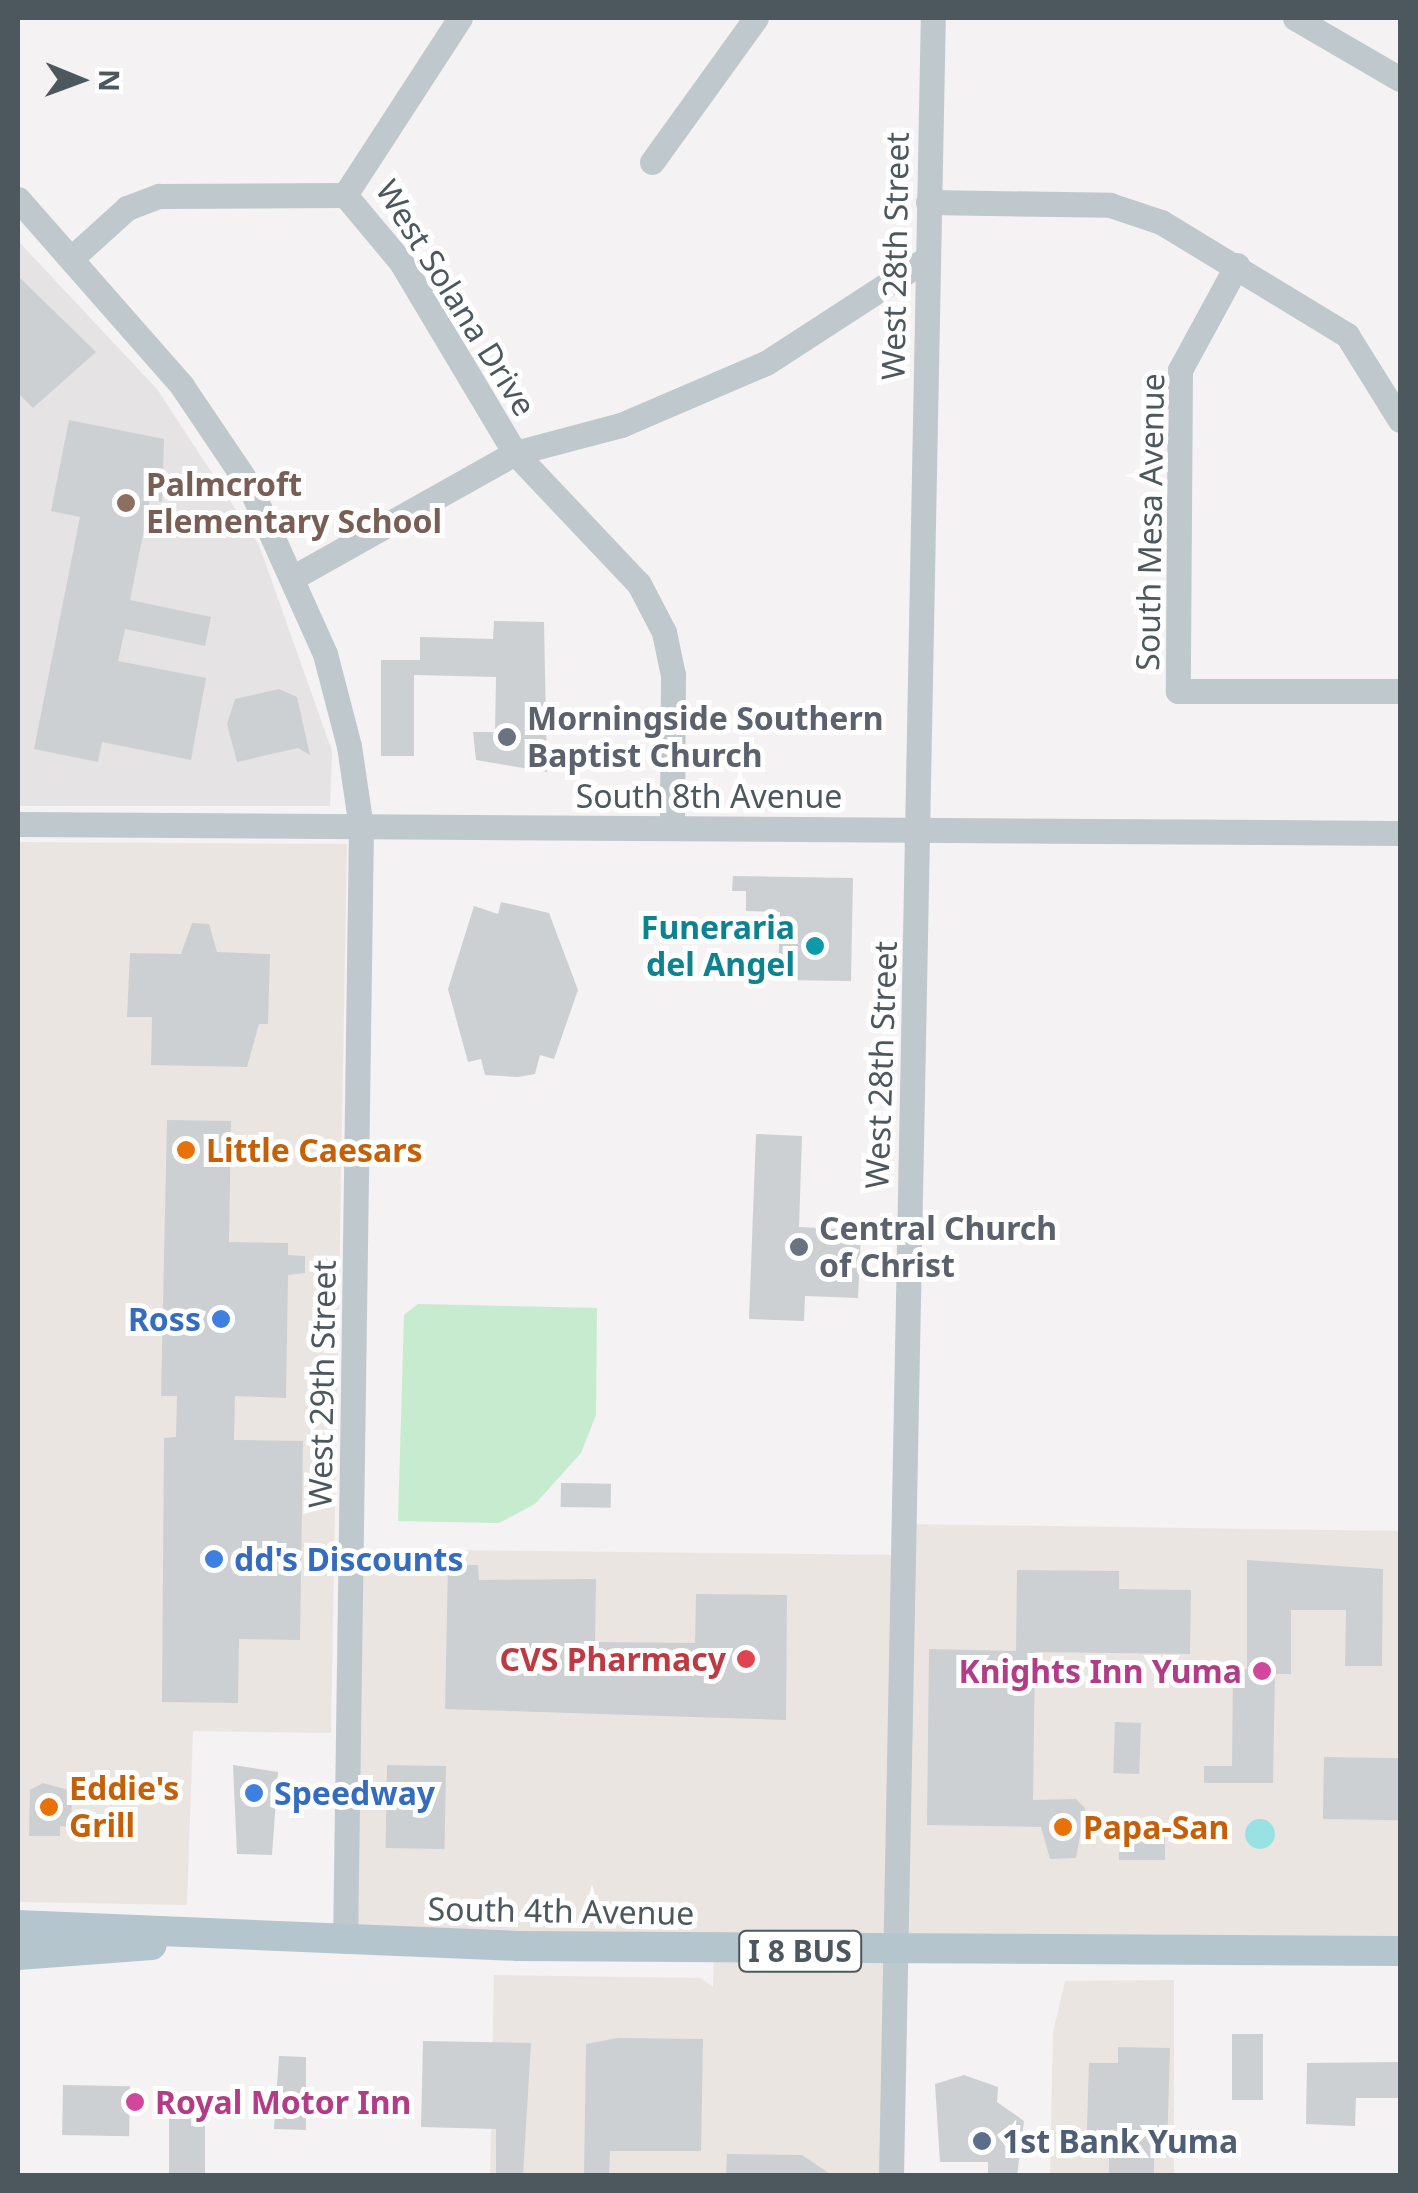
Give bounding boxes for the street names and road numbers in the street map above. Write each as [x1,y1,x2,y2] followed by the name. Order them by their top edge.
[874,132,916,380] street label: West 28th Street
[368,173,544,423] street label: West Solana Drive
[1128,373,1172,671] street label: South Mesa Avenue
[576,777,842,815] street label: South 8th Avenue
[857,940,905,1190] street label: West 28th Street
[301,1260,343,1508] street label: West 29th Street
[427,1889,695,1933] street label: South 4th Avenue
[738,1926,862,1976] road number: I 8 BUS

